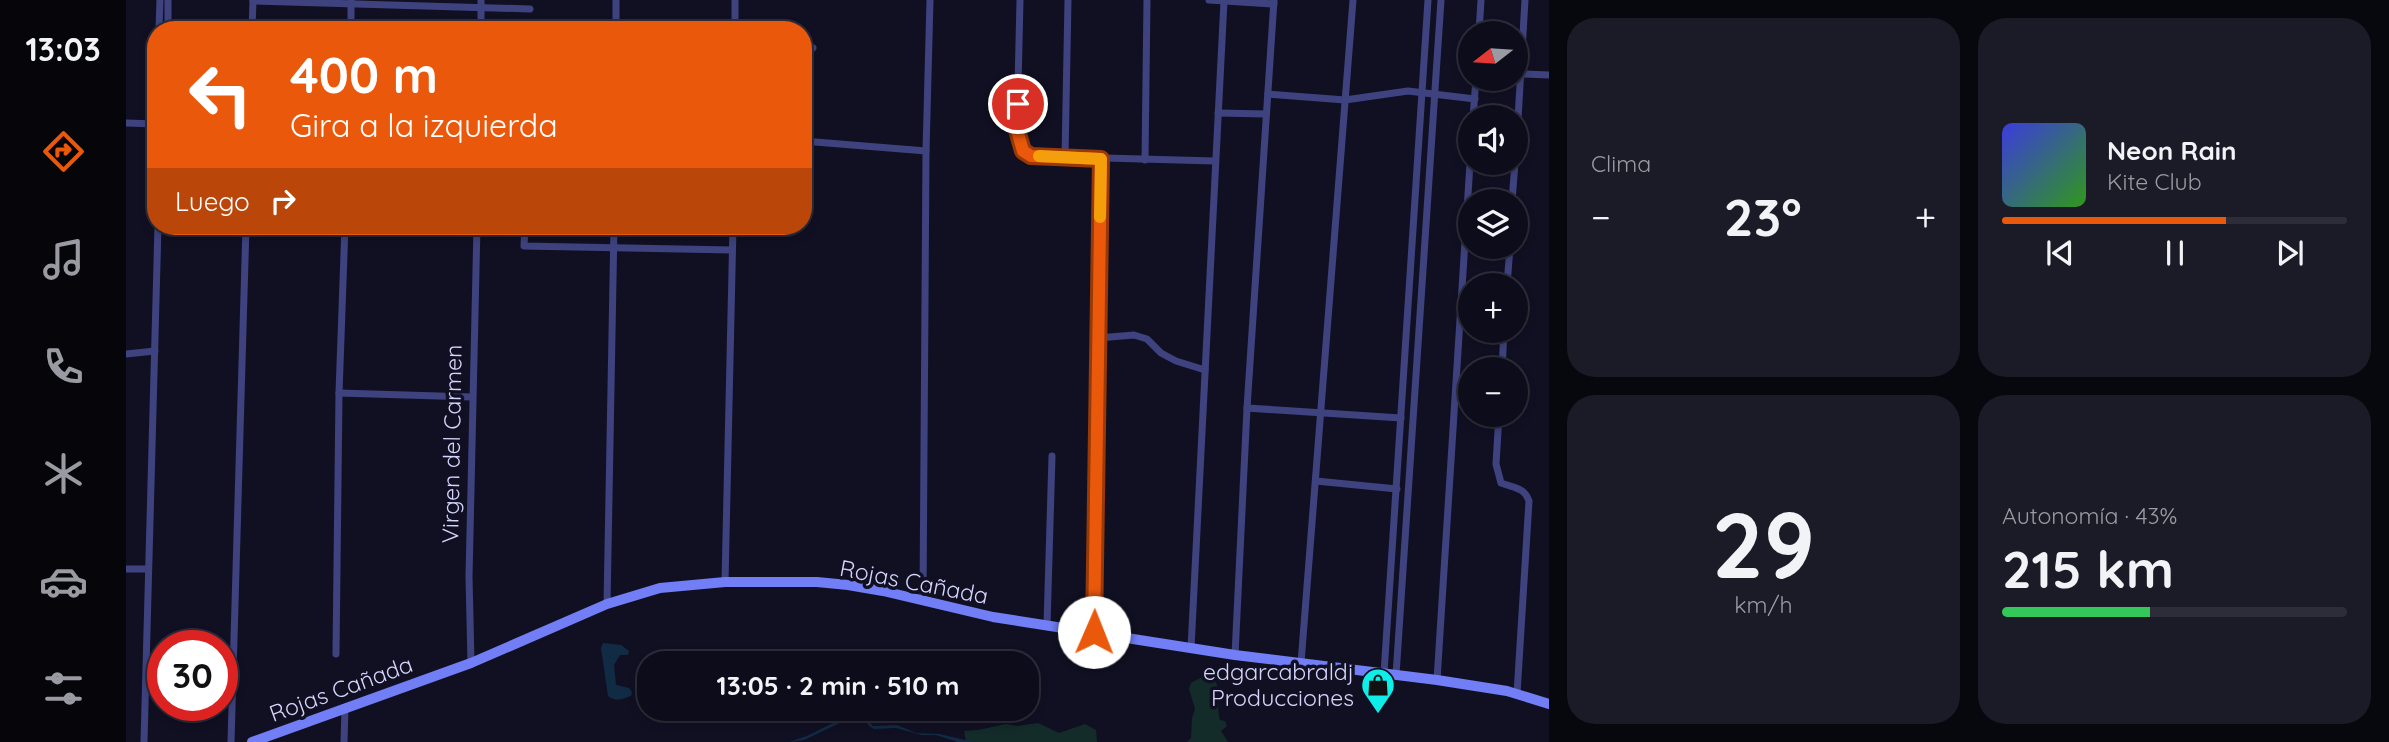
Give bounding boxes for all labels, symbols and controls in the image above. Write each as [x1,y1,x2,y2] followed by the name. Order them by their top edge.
[1458,21,1528,91] north arrow
[1458,21,1528,427] map controls
[25,29,101,69] text: 13:03
[290,44,438,105] text: 400 m
[175,49,266,140] icon: left
[988,74,1048,134] pin
[999,85,1037,123] icon: arrive
[290,105,558,145] text: Gira a la izquierda
[1458,105,1528,175] button: sound
[39,127,88,176] icon: directions
[2107,134,2236,167] text: Neon Rain
[1591,149,1651,178] text: Clima
[2107,167,2202,196] text: Kite Club
[264,182,302,220] icon: right
[1724,184,1802,249] text: 23°
[175,185,250,218] text: Luego
[1458,189,1528,259] button: layers
[1591,193,1611,241] text: −
[1915,193,1936,241] text: +
[2041,234,2079,272] icon: previous
[2156,234,2194,272] icon: pause
[2271,234,2309,272] icon: next
[39,235,88,284] icon: music
[1458,273,1528,343] button: +
[39,342,88,391] icon: phone
[435,344,468,544] street label: Virgen del Carmen
[1458,357,1528,427] button: −
[39,449,88,498] icon: climate
[1712,487,1815,601] text: 29
[2002,501,2177,530] text: Autonomía · 43%
[2002,536,2174,601] text: 215 km
[837,553,991,610] street label: Rojas Cañada
[39,557,88,606] icon: car
[1734,590,1793,619] text: km/h
[1057,595,1131,669] position arrow
[147,630,238,721] speed limit sign: 30
[265,649,416,728] street label: Rojas Cañada
[1203,657,1354,712] place label: edgarcabraldj Producciones
[39,664,88,713] icon: filters
[1359,666,1397,715] shop icon: edgarcabraldj Producciones
[717,669,959,702] text: 13:05 · 2 min · 510 m

